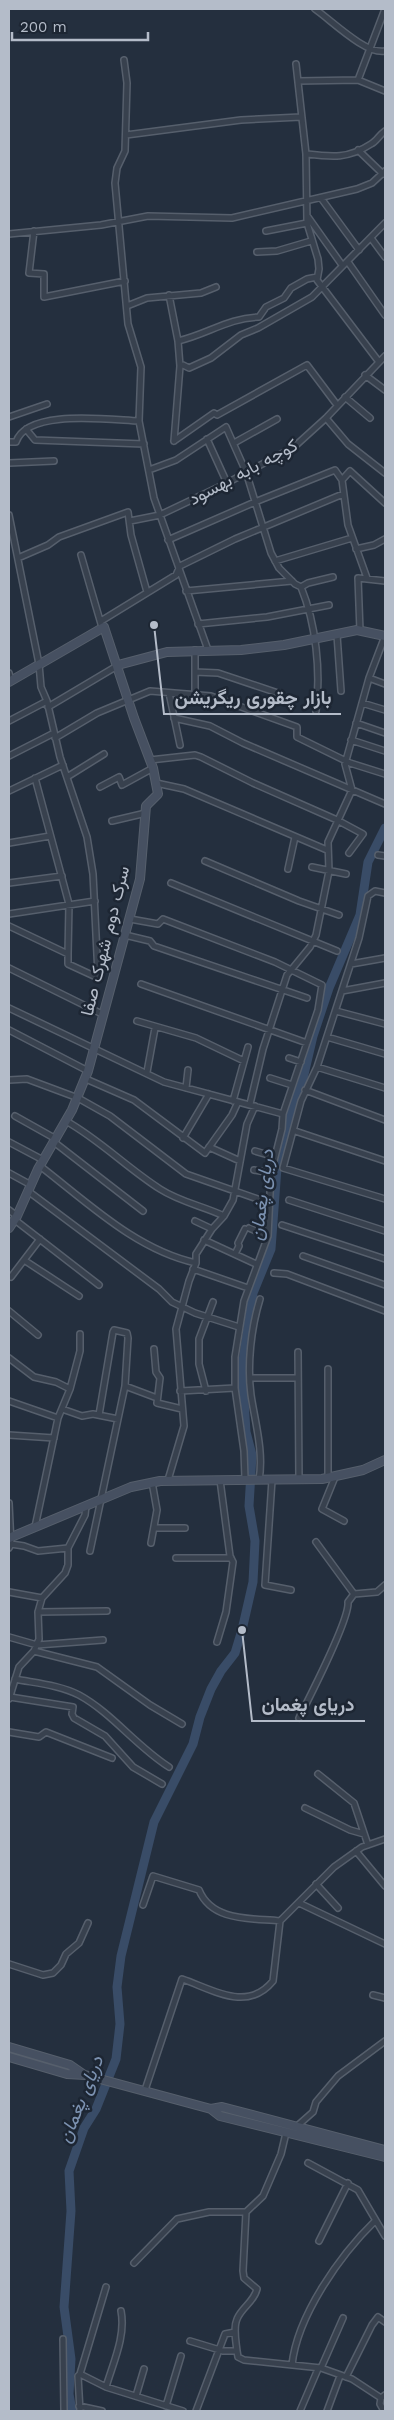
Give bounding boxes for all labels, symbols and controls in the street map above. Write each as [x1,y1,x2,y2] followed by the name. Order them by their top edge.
[12,10,149,42] scale bar
[20,18,67,36] text: 200 m
[185,434,302,511] street label: کوچه بابه بهسود
[164,680,341,714] callout: بازار چقوری ریگریشن
[174,686,332,711] text: بازار چقوری ریگریشن
[76,864,135,1019] street label: سرک دوم شهرک صفا
[244,1147,281,1242] water label: دریای پغمان
[252,1687,365,1721] callout: دریای پغمان
[261,1693,355,1718] text: دریای پغمان
[53,2051,111,2147] water label: دریای پغمان

